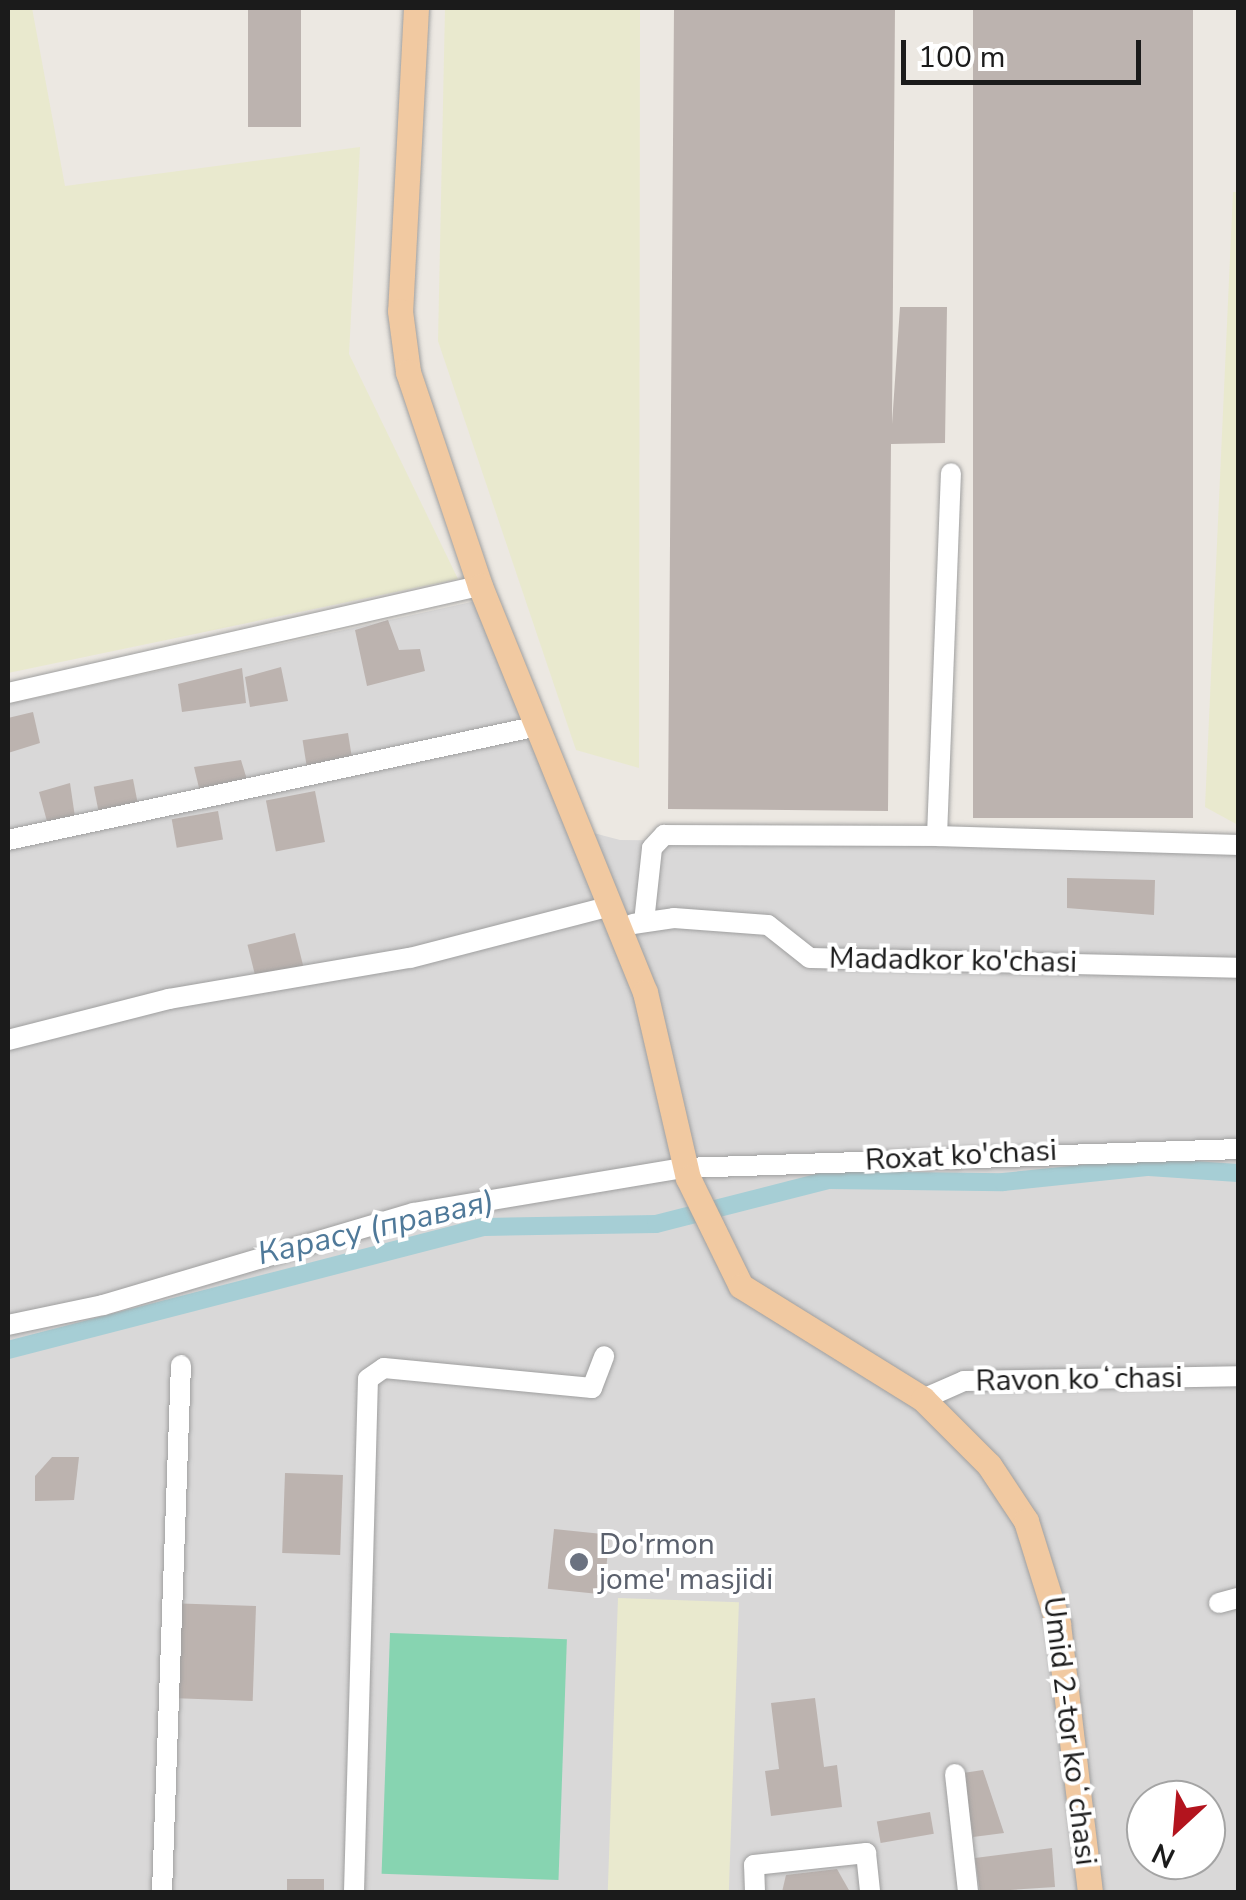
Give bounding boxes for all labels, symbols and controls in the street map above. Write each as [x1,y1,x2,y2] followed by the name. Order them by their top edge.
[906,20,1146,82] scale bar
[918,37,1005,78] text: 100 m
[829,941,1077,981] street label: Madadkor ko'chasi
[864,1133,1058,1179] street label: Roxat ko'chasi
[254,1182,498,1274] water label: Карасу (правая)
[975,1360,1183,1400] street label: Ravon koʻchasi
[599,1527,773,1598] place label: Do'rmon jome' masjidi
[568,1551,590,1573] marker: Do'rmon jome' masjidi
[1035,1595,1103,1867] street label: Umid 2-tor koʻchasi
[1126,1780,1226,1880] north arrow
[1146,1834,1181,1877] text: N

